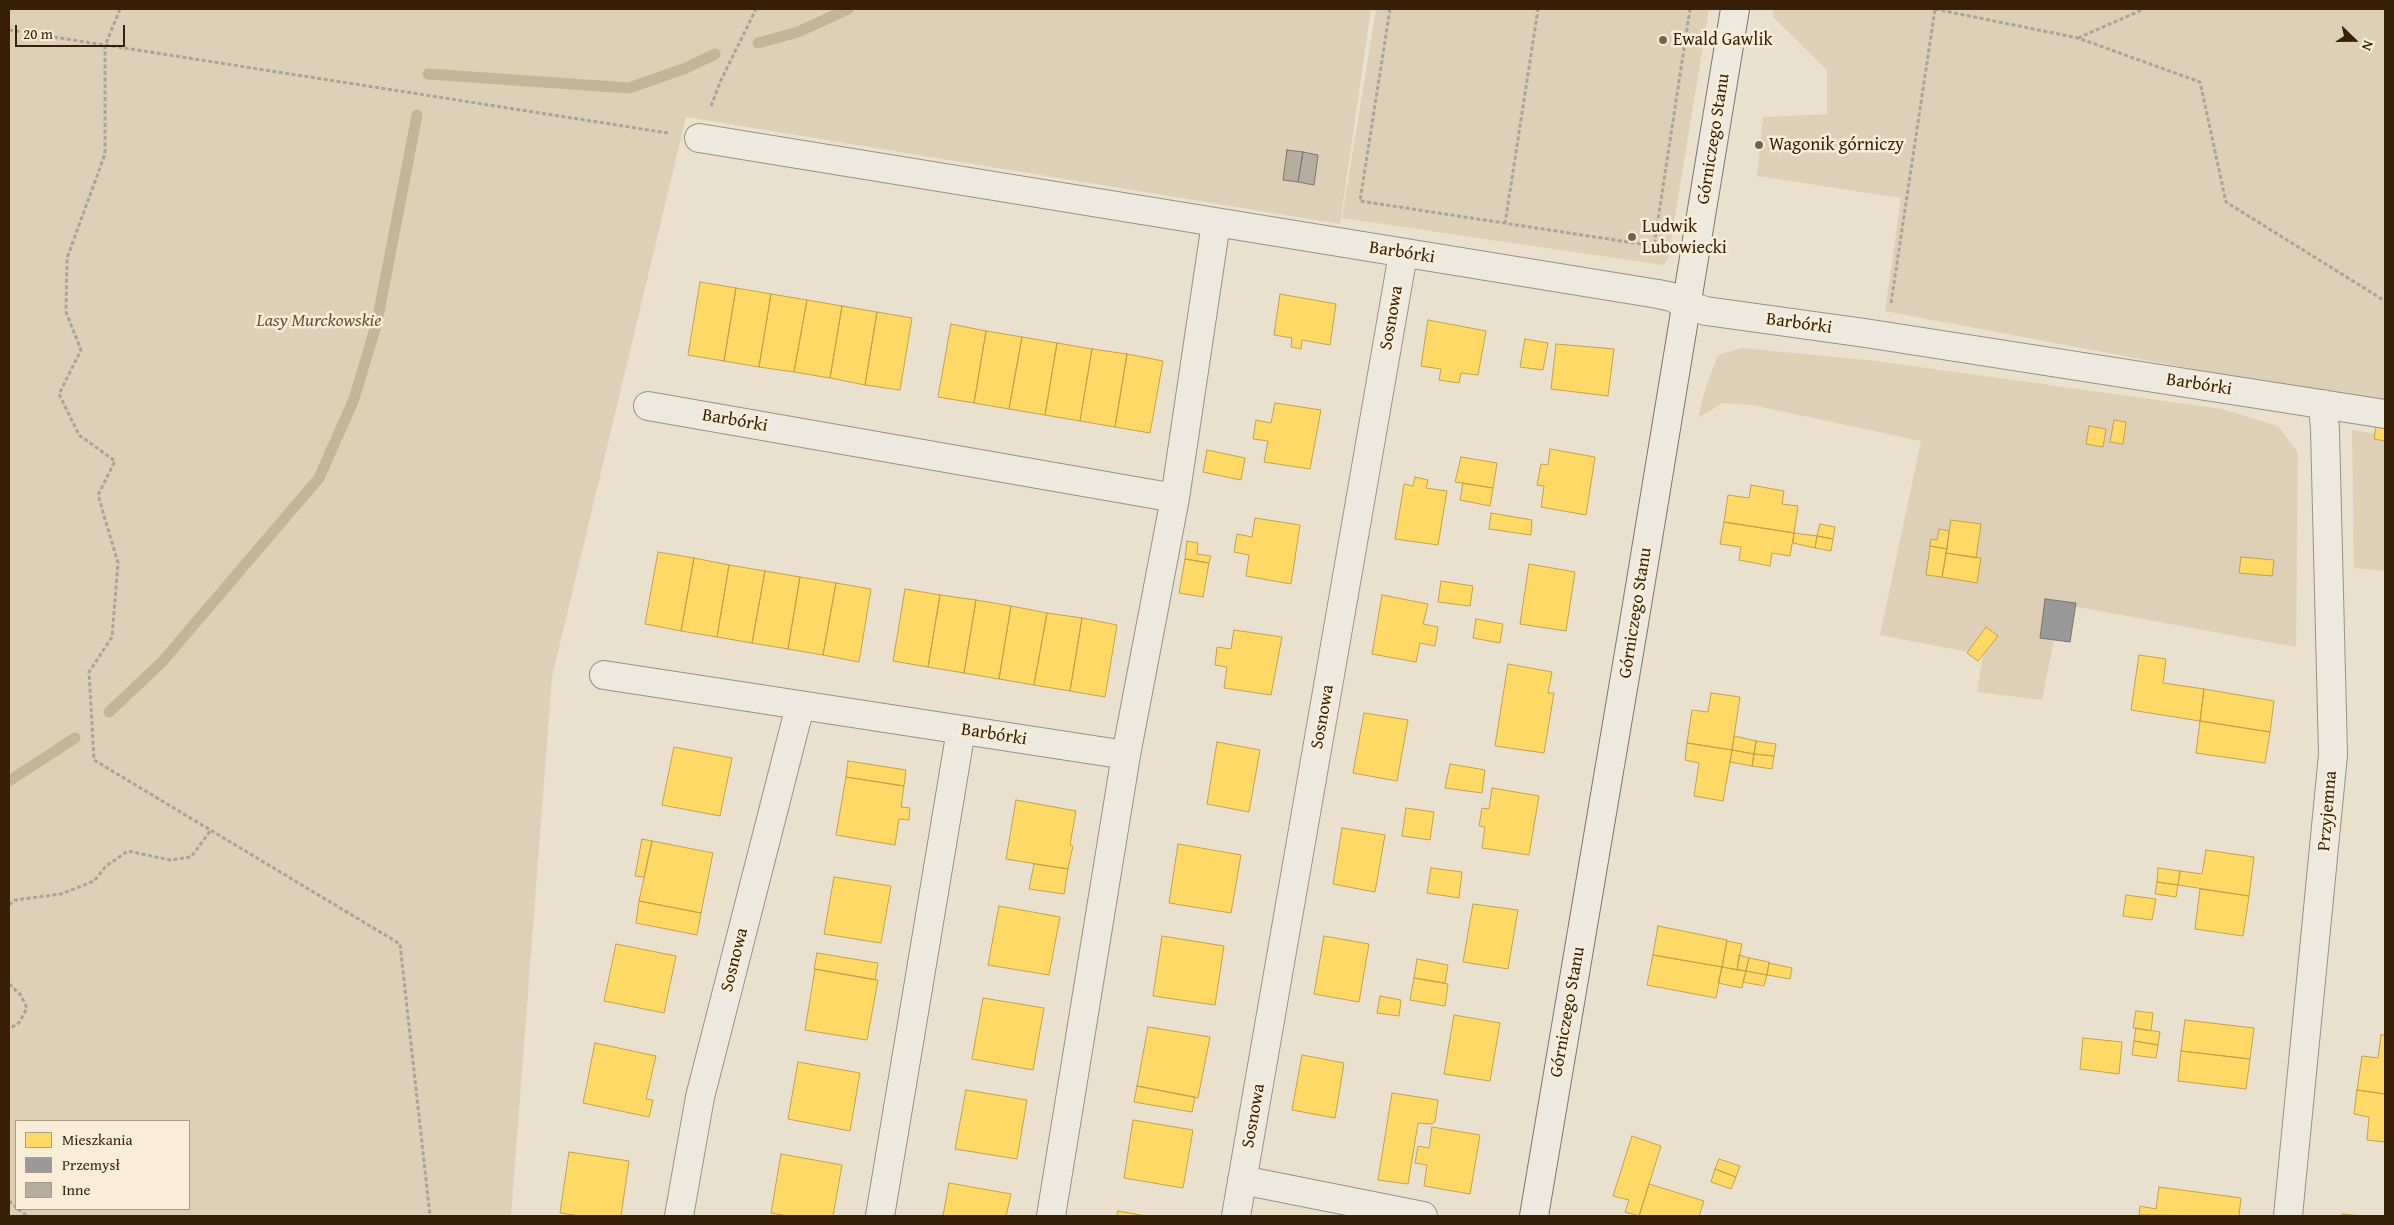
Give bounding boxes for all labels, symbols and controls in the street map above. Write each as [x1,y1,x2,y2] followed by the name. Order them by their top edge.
[18,15,128,47] scale bar
[2329,15,2379,65] north arrow
[23,23,53,44] text: 20 m
[1673,29,1773,51] place label: Ewald Gawlik
[1657,34,1669,46] marker: Ewald Gawlik
[2357,38,2379,54] text: N
[1693,72,1735,206] street label: Górniczego Stanu
[1769,134,1904,156] place label: Wagonik górniczy
[1753,139,1765,151] marker: Wagonik górniczy
[1642,216,1727,258] place label: Ludwik Lubowiecki
[1626,231,1638,243] marker: Ludwik Lubowiecki
[1368,237,1436,269] street label: Barbórki
[1376,284,1408,352] street label: Sosnowa
[1765,309,1833,339] street label: Barbórki
[257,310,381,332] park label: Lasy Murckowskie
[2165,369,2233,401] street label: Barbórki
[701,405,769,437] street label: Barbórki
[1615,546,1657,680] street label: Górniczego Stanu
[1307,683,1339,751] street label: Sosnowa
[960,719,1028,751] street label: Barbórki
[2314,770,2342,852] street label: Przyjemna
[717,926,753,994] street label: Sosnowa
[1546,945,1590,1079] street label: Górniczego Stanu
[1238,1082,1270,1150] street label: Sosnowa
[15,1120,190,1210] legend
[62,1129,133,1150] text: Mieszkania
[62,1154,120,1175] text: Przemysł
[62,1179,91,1200] text: Inne

